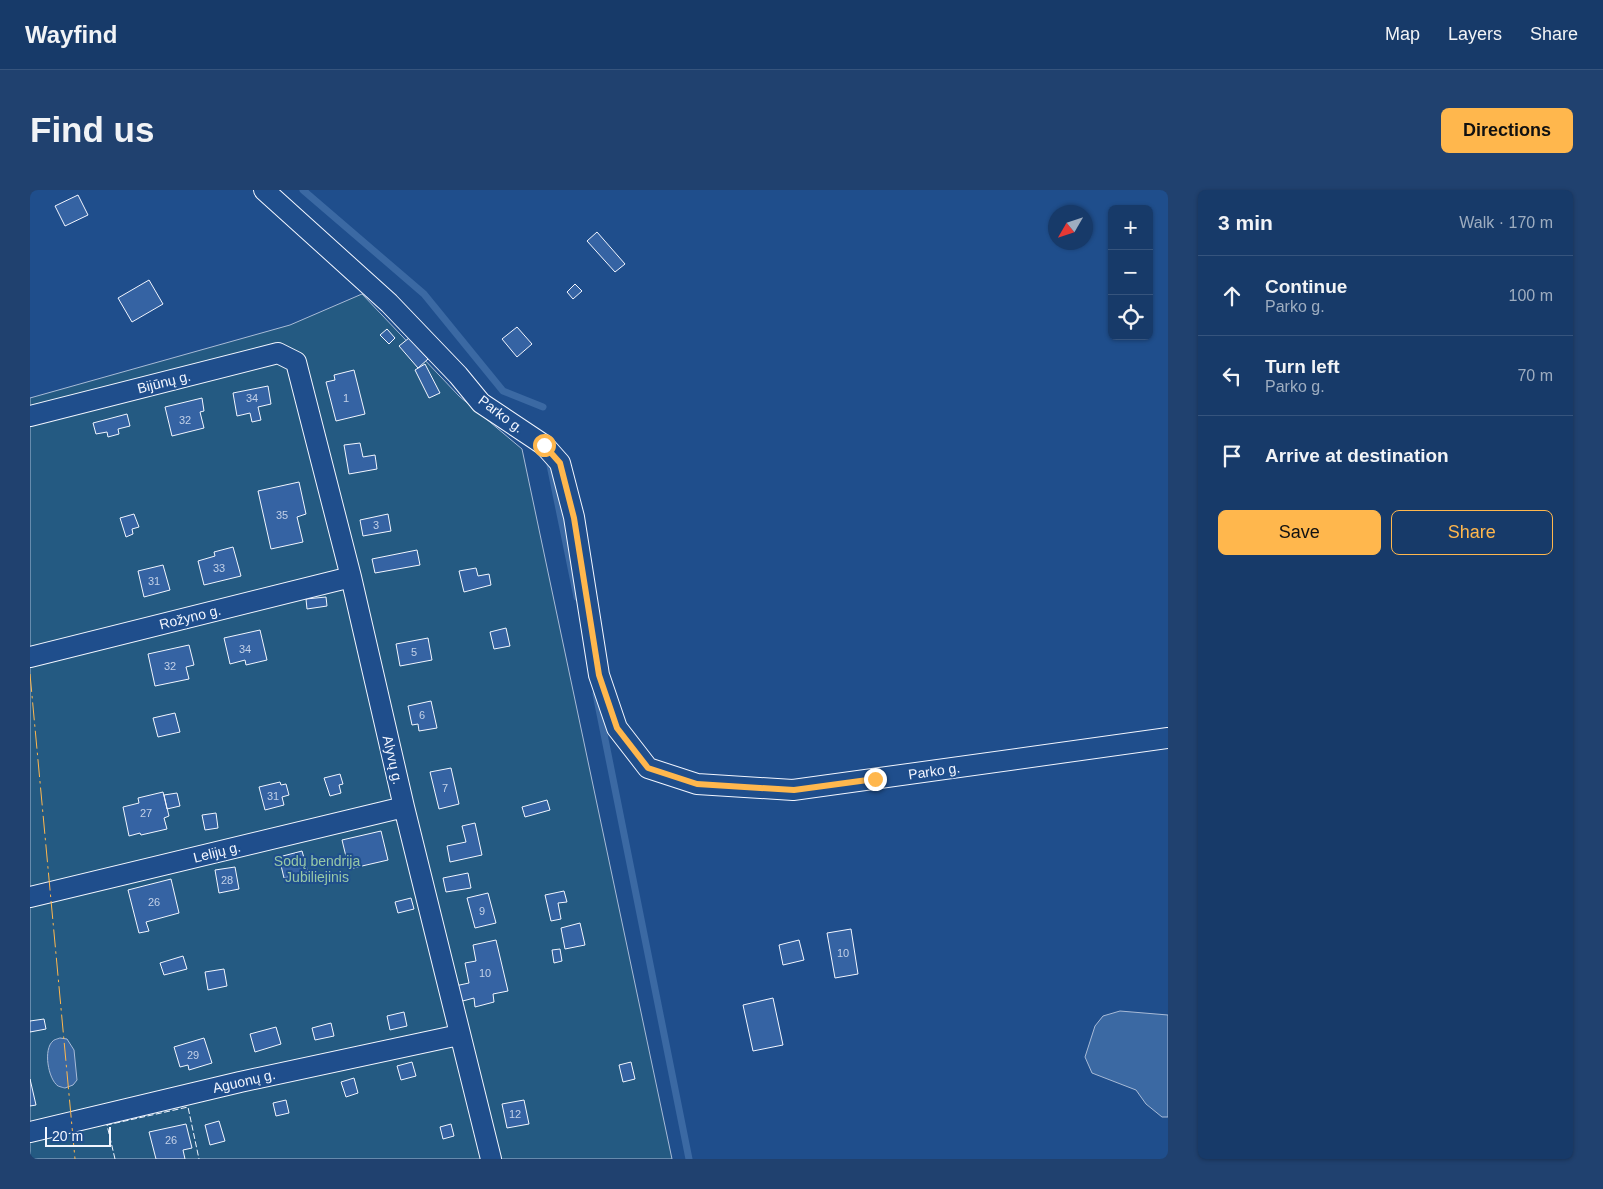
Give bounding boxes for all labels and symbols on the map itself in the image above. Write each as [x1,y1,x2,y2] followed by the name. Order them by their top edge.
[1048,205,1093,250] north arrow
[136,368,192,396] street label: Bijūnų g.
[246,392,258,404] house number: 34
[343,392,349,404] house number: 1
[475,392,527,436] street label: Parko g.
[179,414,191,426] house number: 32
[533,434,556,457] route start
[276,509,288,521] house number: 35
[373,519,379,531] house number: 3
[213,562,225,574] house number: 33
[148,575,160,587] house number: 31
[157,602,223,632] street label: Rožyno g.
[239,643,251,655] house number: 34
[411,646,417,658] house number: 5
[164,660,176,672] house number: 32
[419,709,425,721] house number: 6
[380,734,406,786] street label: Alyvų g.
[907,759,961,783] street label: Parko g.
[864,768,887,791] route end
[442,782,448,794] house number: 7
[267,790,279,802] house number: 31
[140,807,152,819] house number: 27
[192,838,242,866] street label: Lelijų g.
[274,853,360,885] park label: Sodų bendrija Jubiliejinis
[221,874,233,886] house number: 28
[148,896,160,908] house number: 26
[479,905,485,917] house number: 9
[837,947,849,959] house number: 10
[479,967,491,979] house number: 10
[187,1049,199,1061] house number: 29
[211,1066,277,1096] street label: Aguonų g.
[509,1108,521,1120] house number: 12
[45,1124,111,1147] scale bar
[165,1134,177,1146] house number: 26

